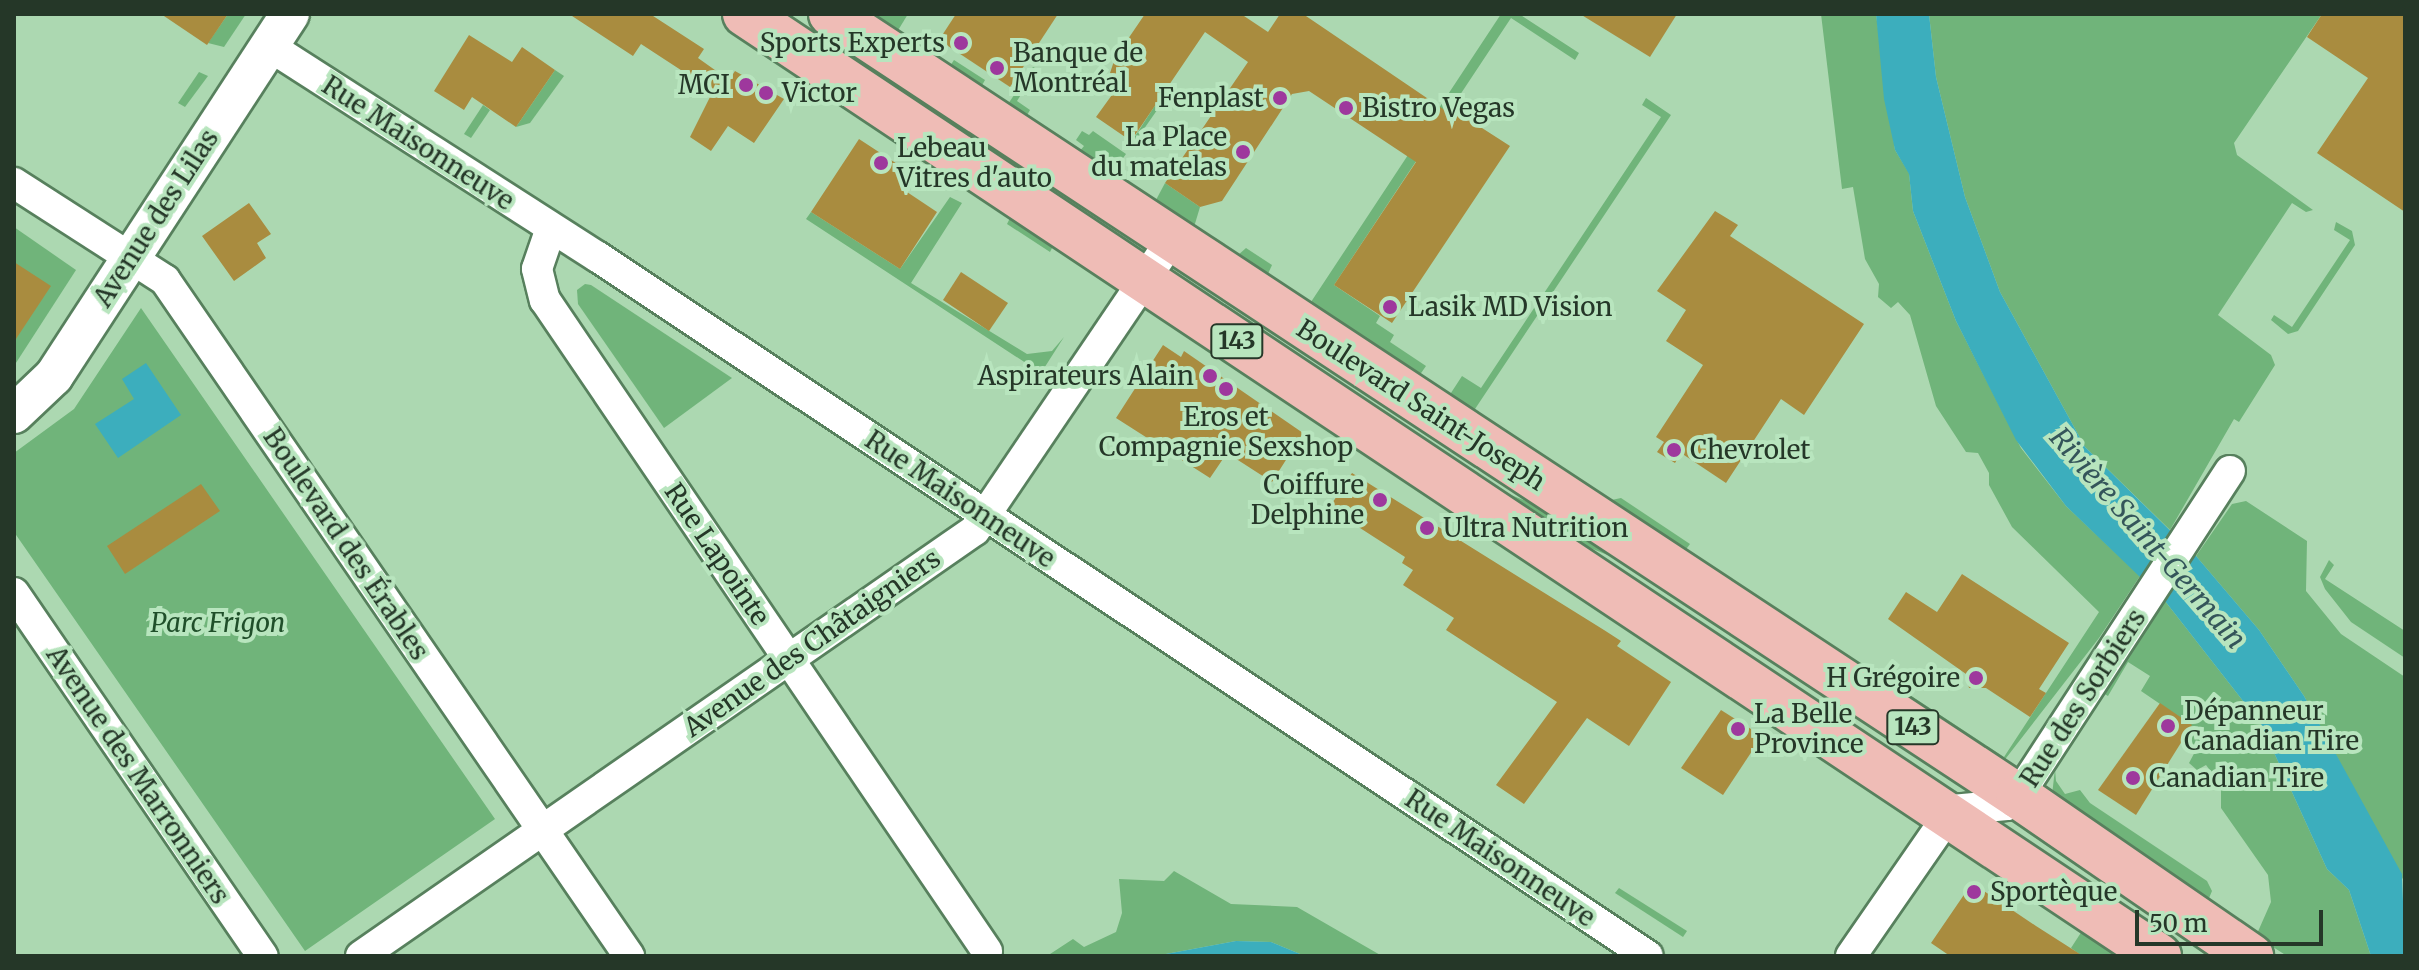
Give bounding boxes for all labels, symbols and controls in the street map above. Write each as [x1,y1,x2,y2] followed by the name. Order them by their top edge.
[760,27,945,59] place label: Sports Experts
[952,34,970,52] marker: Sports Experts
[1013,37,1143,98] place label: Banque de Montréal
[988,59,1006,77] marker: Banque de Montréal
[316,69,520,217] street label: Rue Maisonneuve
[678,69,730,101] place label: MCI
[737,76,755,94] marker: MCI
[782,77,857,109] place label: Victor
[1158,82,1264,114] place label: Fenplast
[757,84,775,102] marker: Victor
[1271,89,1289,107] marker: Fenplast
[1362,92,1515,124] place label: Bistro Vegas
[1337,99,1355,117] marker: Bistro Vegas
[1091,121,1227,182] place label: La Place du matelas
[87,123,225,313] street label: Avenue des Lilas
[897,132,1052,194] place label: Lebeau Vitres d'auto
[1234,143,1252,161] marker: La Place du matelas
[872,154,890,172] marker: Lebeau Vitres d'auto
[1408,291,1613,323] place label: Lasik MD Vision
[1379,296,1401,318] marker: Lasik MD Vision
[1291,313,1551,497] street label: Boulevard Saint-Joseph
[1209,321,1265,361] road number: 143
[977,360,1194,392] place label: Aspirateurs Alain
[1201,367,1219,385] marker: Aspirateurs Alain
[1217,380,1235,398] marker: Eros et Compagnie Sexshop
[1099,401,1353,462] place label: Eros et Compagnie Sexshop
[2043,421,2253,655] water label: Rivière Saint-Germain
[257,422,435,666] street label: Boulevard des Érables
[859,424,1061,574] street label: Rue Maisonneuve
[1690,434,1810,466] place label: Chevrolet
[1665,441,1683,459] marker: Chevrolet
[1251,469,1364,530] place label: Coiffure Delphine
[658,477,776,631] street label: Rue Lapointe
[1371,491,1389,509] marker: Coiffure Delphine
[1443,512,1628,544] place label: Ultra Nutrition
[1418,519,1436,537] marker: Ultra Nutrition
[678,543,946,743] street label: Avenue des Châtaigniers
[2014,603,2152,793] street label: Rue des Sorbiers
[151,607,285,639] park label: Parc Frigon
[40,640,236,910] street label: Avenue des Marronniers
[1826,662,1960,694] place label: H Grégoire
[1967,669,1985,687] marker: H Grégoire
[2184,695,2359,756] place label: Dépanneur Canadian Tire
[1754,698,1864,760] place label: La Belle Province
[1885,707,1941,747] road number: 143
[2159,717,2177,735] marker: Dépanneur Canadian Tire
[1729,720,1747,738] marker: La Belle Province
[2149,762,2324,794] place label: Canadian Tire
[2124,769,2142,787] marker: Canadian Tire
[1399,783,1601,933] street label: Rue Maisonneuve
[1990,876,2117,908] place label: Sportèque
[1965,883,1983,901] marker: Sportèque
[2139,894,2327,944] scale bar
[2149,908,2208,939] text: 50 m

